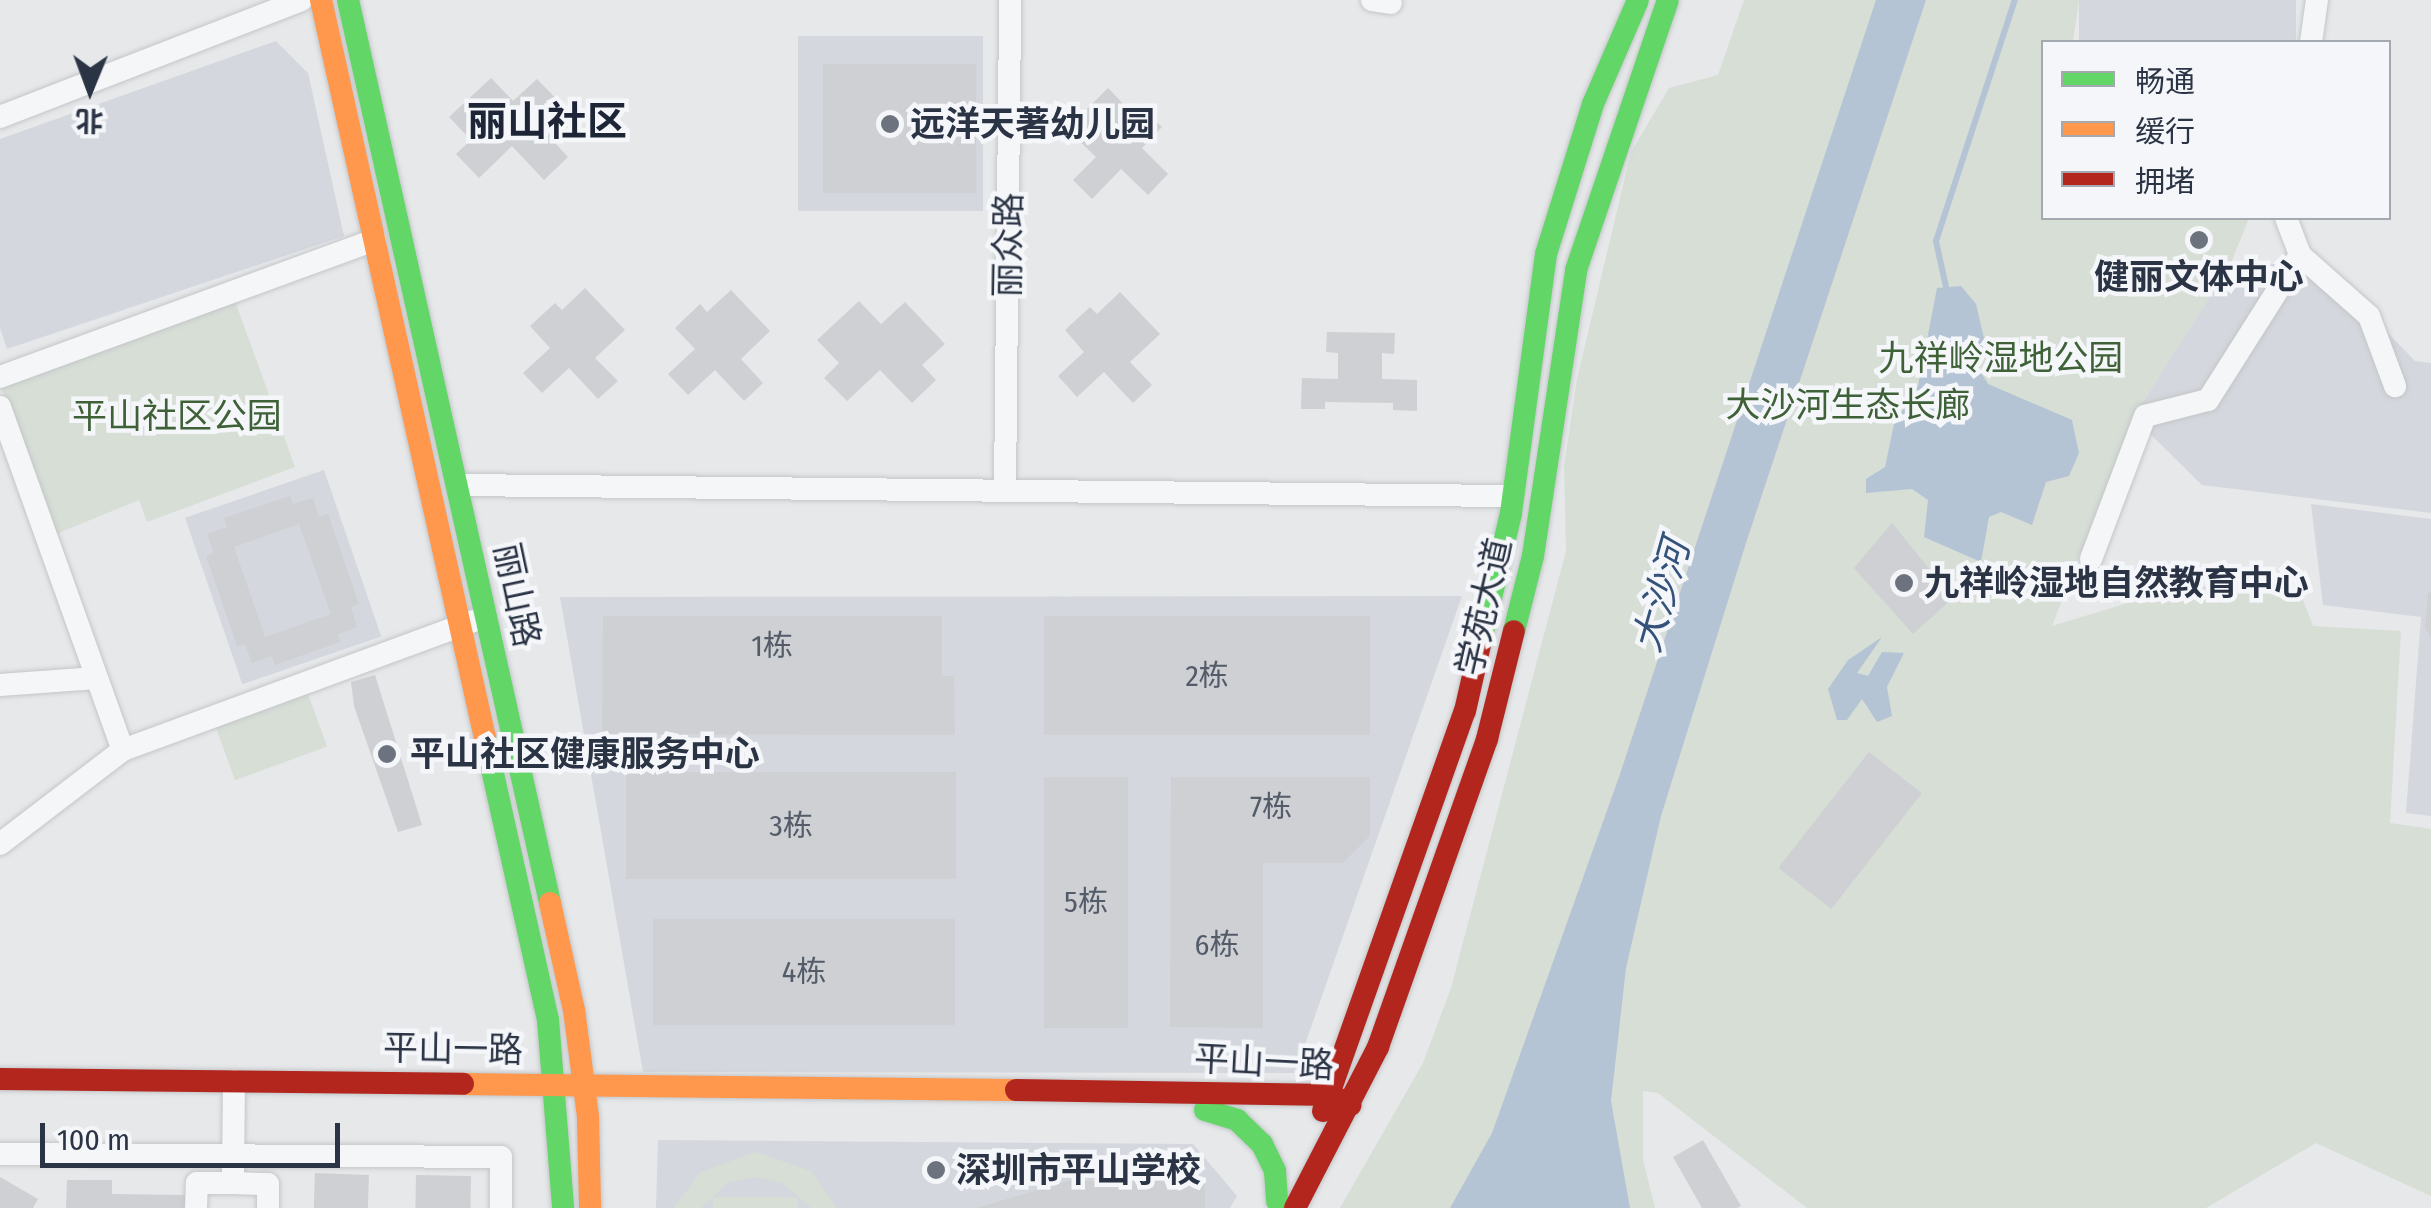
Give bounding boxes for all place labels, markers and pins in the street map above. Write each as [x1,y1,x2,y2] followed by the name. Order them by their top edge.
[910,103,1155,145] place label: 远洋天著幼儿园
[879,113,901,135] marker: 远洋天著幼儿园
[2188,229,2210,251] marker: 健丽文体中心
[2094,256,2304,298] place label: 健丽文体中心
[1924,562,2309,604] place label: 九祥岭湿地自然教育中心
[1893,572,1915,594] marker: 九祥岭湿地自然教育中心
[410,733,760,775] place label: 平山社区健康服务中心
[374,741,400,767] marker: 平山社区健康服务中心
[956,1149,1201,1191] place label: 深圳市平山学校
[925,1159,947,1181] marker: 深圳市平山学校

